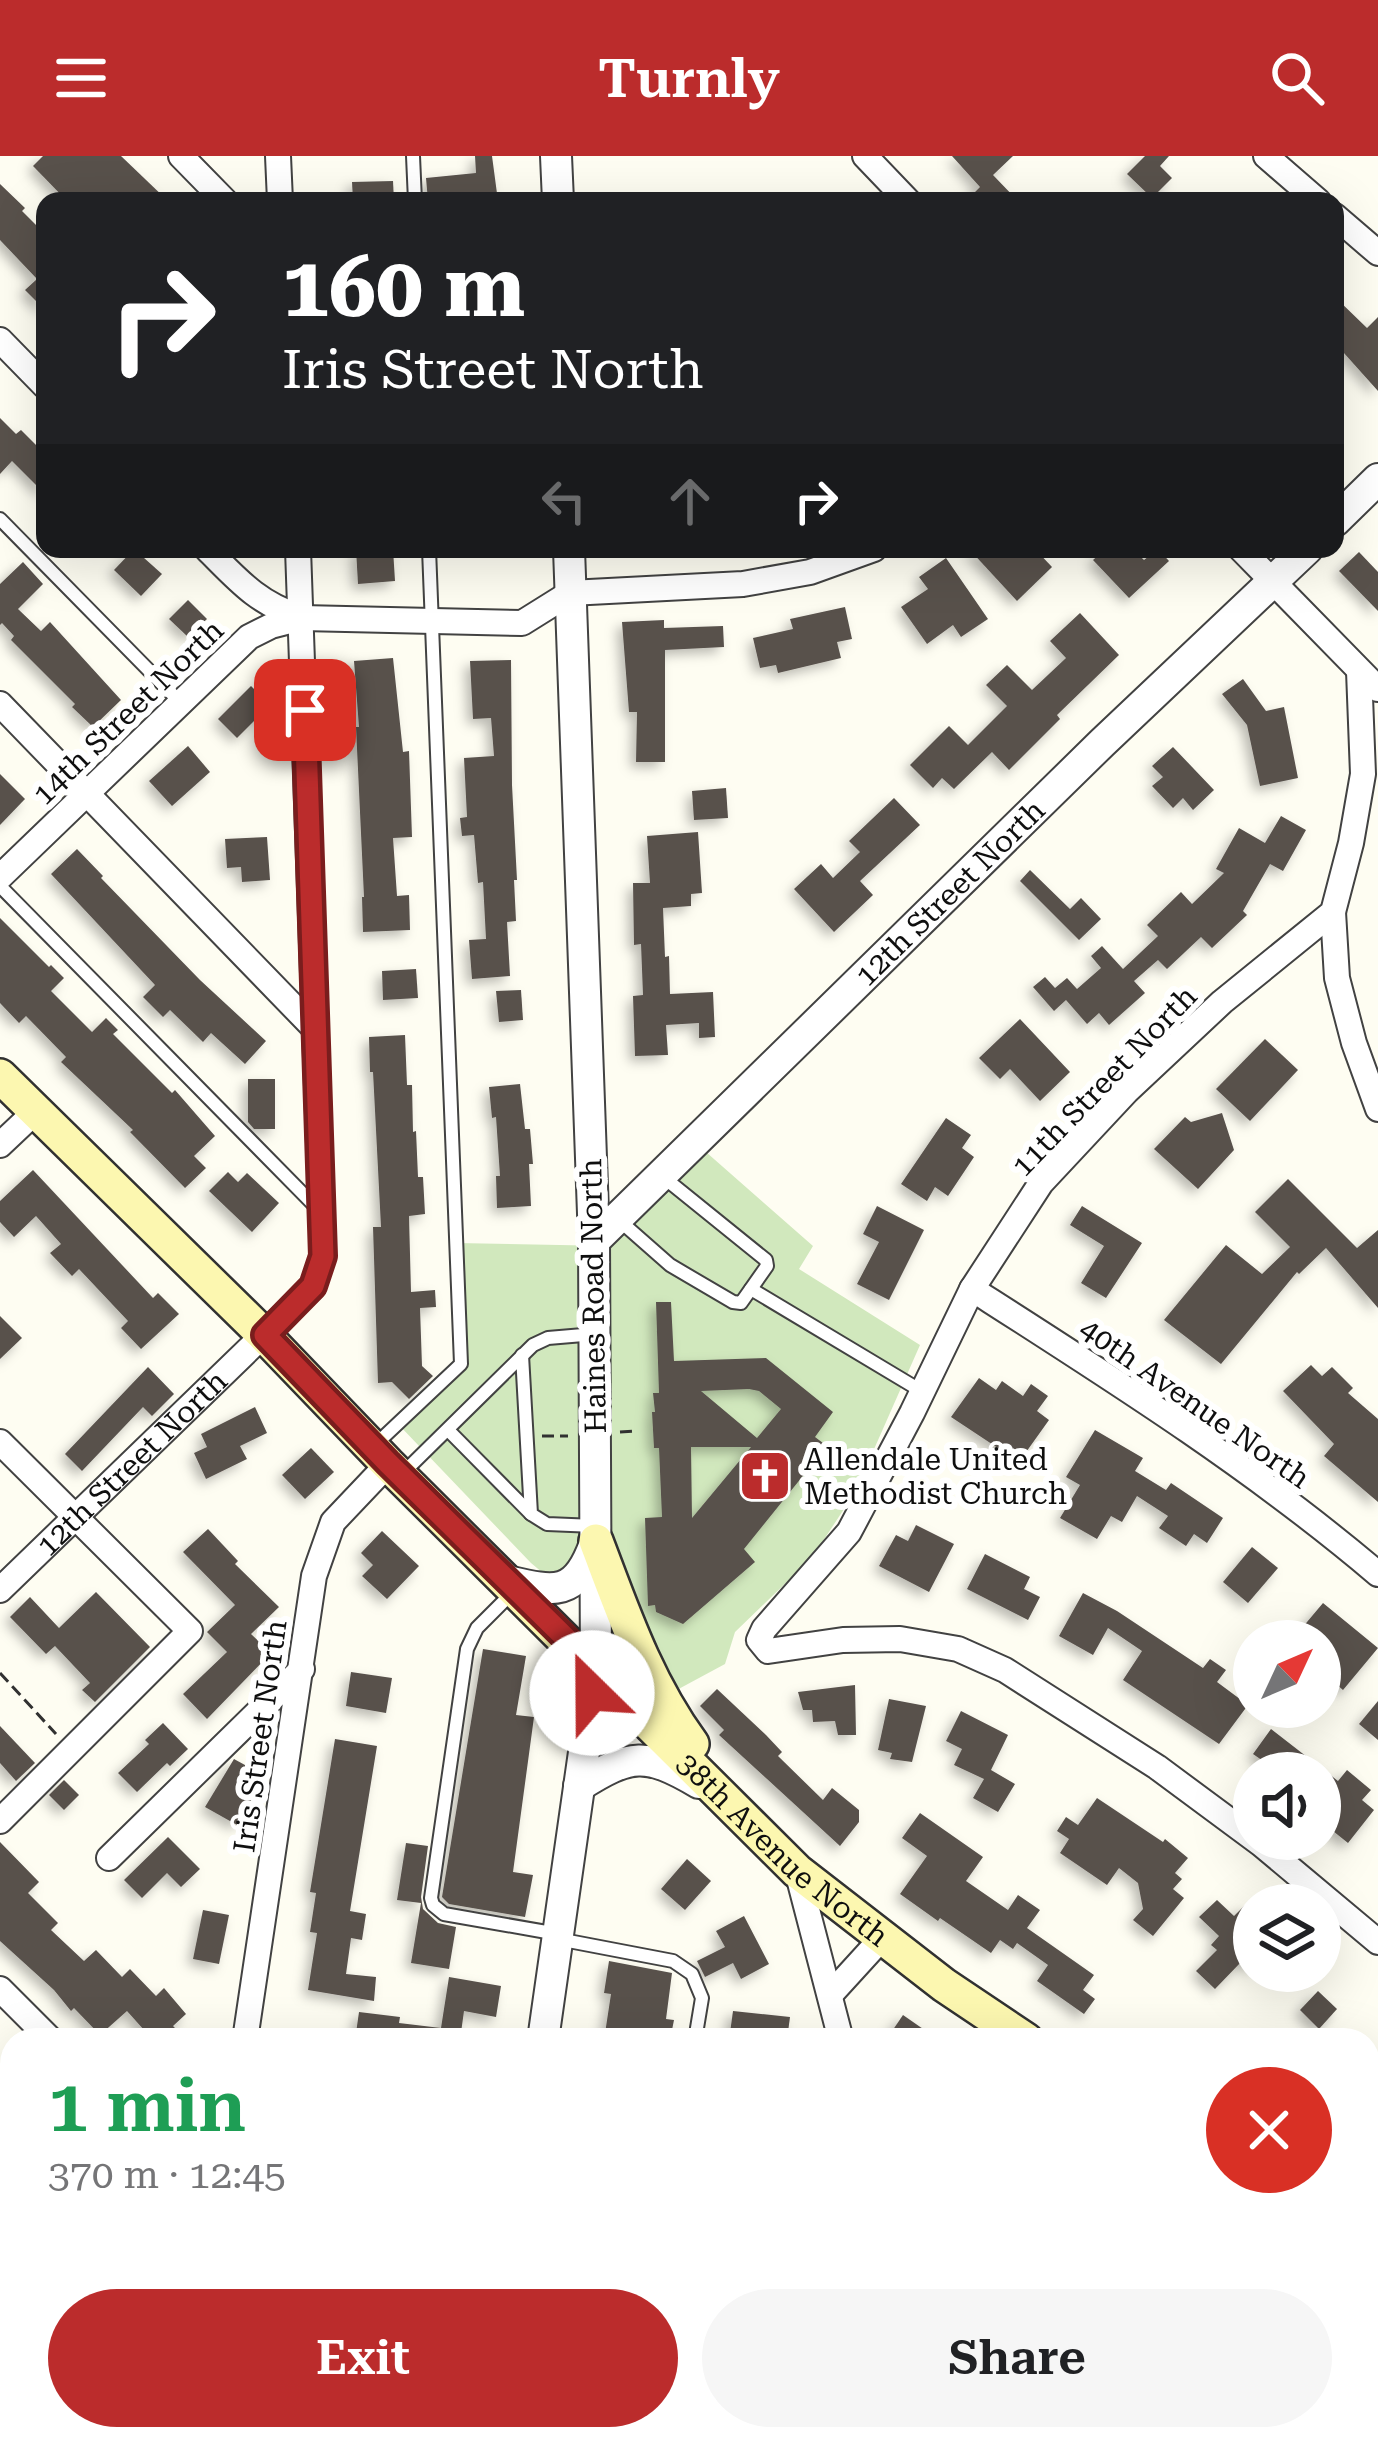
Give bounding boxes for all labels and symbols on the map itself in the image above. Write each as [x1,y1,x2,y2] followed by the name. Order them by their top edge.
[26,612,230,812] street label: 14th Street North
[254,659,356,761] pin
[848,792,1051,993] street label: 12th Street North
[1004,979,1204,1183] street label: 11th Street North
[573,1158,613,1434] street label: Haines Road North
[1073,1311,1317,1495] street label: 40th Avenue North
[29,1363,234,1563] street label: 12th Street North
[804,1442,1067,1511] place label: Allendale United Methodist Church
[737,1448,793,1504] church icon: Allendale United Methodist Church
[226,1618,294,1854] street label: Iris Street North
[1233,1620,1341,1728] north arrow
[529,1630,655,1756] position arrow
[671,1745,896,1953] street label: 38th Avenue North

